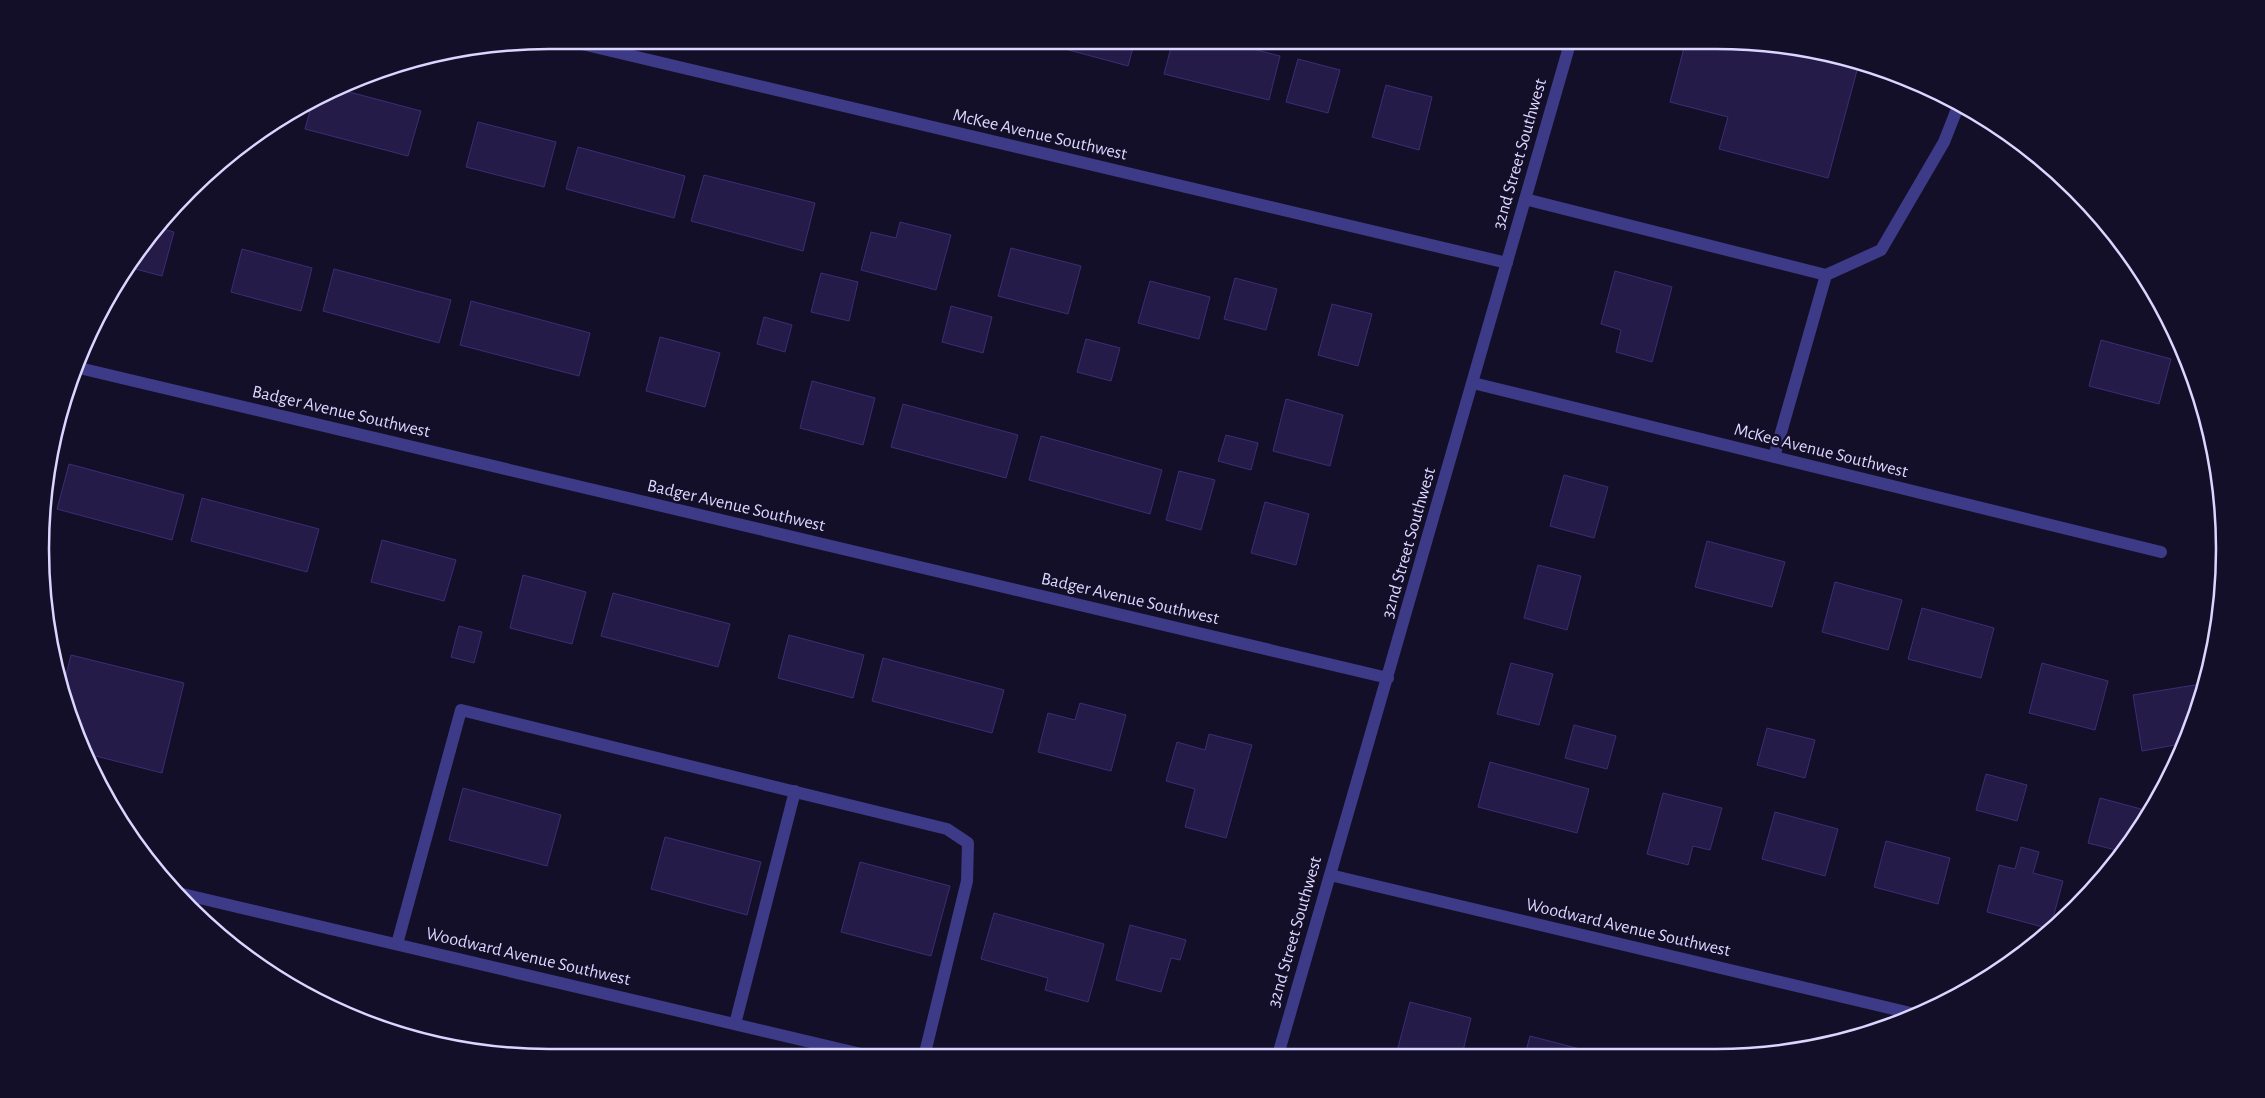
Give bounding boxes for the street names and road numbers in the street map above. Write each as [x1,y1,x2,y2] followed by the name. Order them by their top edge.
[1490,76,1550,231] street label: 32nd Street Southwest
[951,106,1129,164] street label: McKee Avenue Southwest
[250,383,432,441] street label: Badger Avenue Southwest
[1732,421,1910,481] street label: McKee Avenue Southwest
[1379,465,1439,620] street label: 32nd Street Southwest
[645,477,827,535] street label: Badger Avenue Southwest
[1039,570,1221,628] street label: Badger Avenue Southwest
[1265,854,1325,1009] street label: 32nd Street Southwest
[1524,896,1732,960] street label: Woodward Avenue Southwest
[424,925,632,989] street label: Woodward Avenue Southwest

